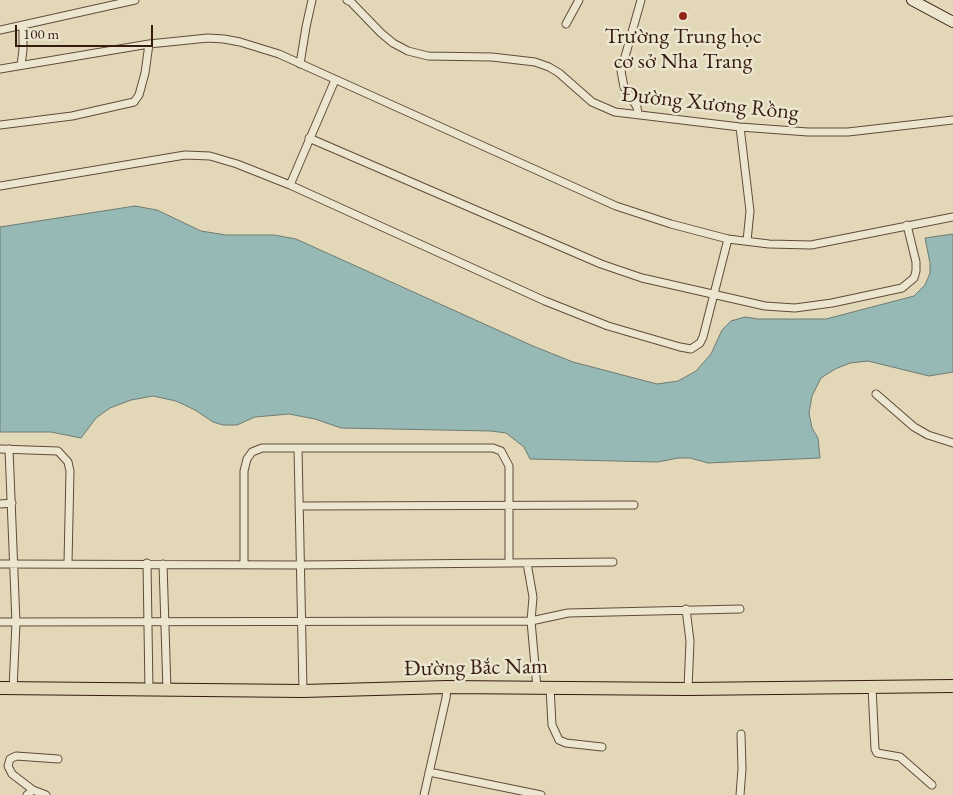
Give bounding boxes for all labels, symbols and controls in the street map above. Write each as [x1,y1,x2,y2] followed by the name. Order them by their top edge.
[677,10,689,22] marker: Trường Trung học cơ sở Nha Trang
[18,15,155,47] scale bar
[23,24,59,43] text: 100 m
[604,24,762,76] place label: Trường Trung học cơ sở Nha Trang
[620,82,800,126] street label: Đường Xương Rồng
[404,654,548,682] street label: Đường Bắc Nam

